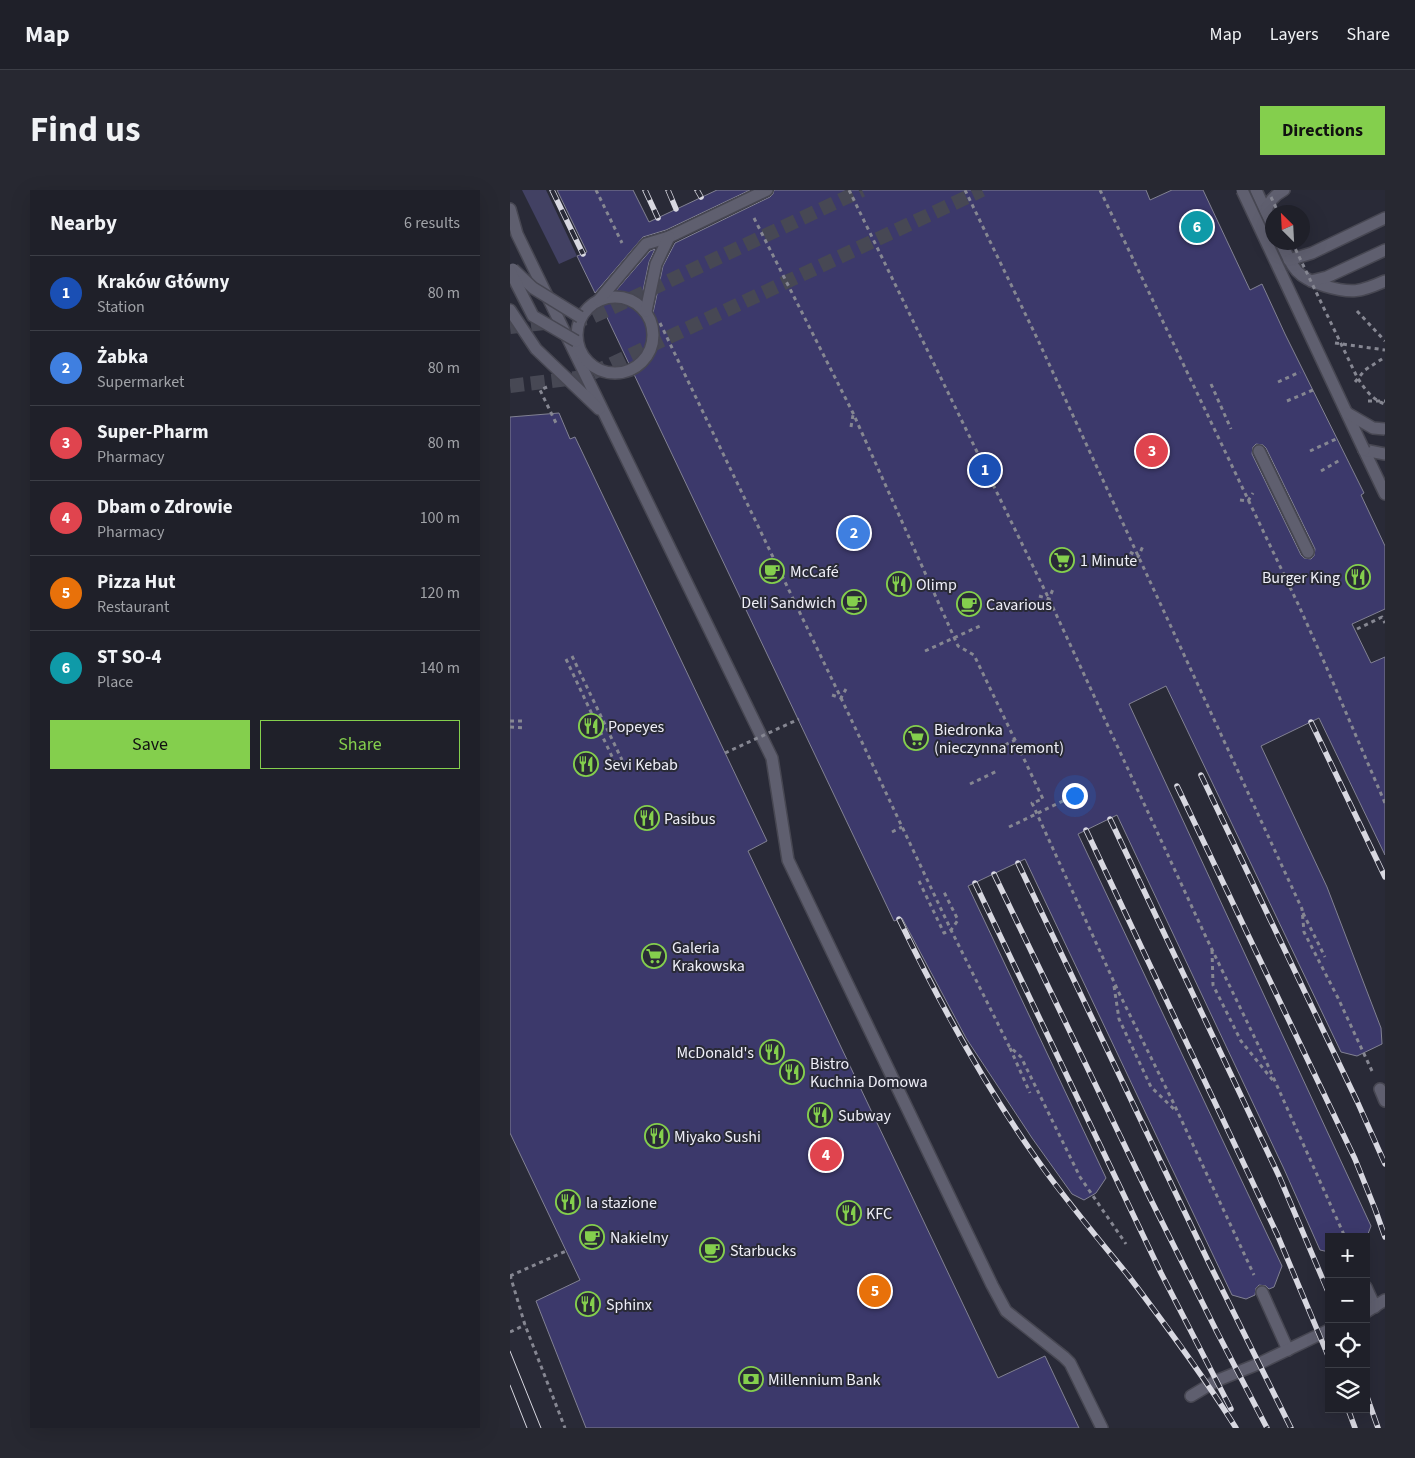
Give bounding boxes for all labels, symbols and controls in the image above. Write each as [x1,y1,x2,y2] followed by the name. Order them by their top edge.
[25,17,70,52] text: Map
[1210,22,1242,47] text: Map
[1270,22,1319,47] text: Layers
[1347,22,1390,47] text: Share
[30,105,140,155] text: Find us
[1260,106,1385,155] button: Directions
[1265,205,1310,250] north arrow
[50,208,117,238] text: Nearby
[1181,208,1213,246] pin: 6
[404,212,460,234] text: 6 results
[97,269,229,296] text: Kraków Główny
[62,282,70,304] text: 1
[428,282,460,304] text: 80 m
[97,296,145,318] text: Station
[97,344,148,371] text: Żabka
[62,357,70,379] text: 2
[428,357,460,379] text: 80 m
[97,371,184,393] text: Supermarket
[97,419,208,446] text: Super-Pharm
[62,432,70,454] text: 3
[428,432,460,454] text: 80 m
[1136,432,1168,470] pin: 3
[97,446,165,468] text: Pharmacy
[969,451,1001,489] pin: 1
[97,494,233,521] text: Dbam o Zdrowie
[62,507,70,529] text: 4
[420,507,460,529] text: 100 m
[838,514,870,552] pin: 2
[97,521,165,543] text: Pharmacy
[1049,547,1075,573] supermarket icon: 1 Minute
[1080,550,1137,572] place label: 1 Minute
[759,558,785,584] cafe icon: McCafé
[790,561,839,583] place label: McCafé
[1345,564,1371,590] restaurant icon: Burger King
[1262,567,1340,589] place label: Burger King
[97,569,175,596] text: Pizza Hut
[886,571,912,597] restaurant icon: Olimp
[916,574,957,596] place label: Olimp
[62,582,70,604] text: 5
[420,582,460,604] text: 120 m
[841,589,867,615] cafe icon: Deli Sandwich
[956,591,982,617] cafe icon: Cavarious
[741,592,836,614] place label: Deli Sandwich
[986,594,1052,616] place label: Cavarious
[97,596,170,618] text: Restaurant
[97,644,161,671] text: ST SO-4
[62,657,70,679] text: 6
[420,657,460,679] text: 140 m
[97,671,133,693] text: Place
[578,713,604,739] restaurant icon: Popeyes
[608,716,665,738] place label: Popeyes
[934,719,1064,759] place label: Biedronka (nieczynna remont)
[50,720,250,769] button: Save
[260,720,460,769] button: Share
[903,725,929,751] supermarket icon: Biedronka (nieczynna remont)
[573,751,599,777] restaurant icon: Sevi Kebab
[604,754,678,776] place label: Sevi Kebab
[1062,783,1088,809] your location
[634,805,660,831] restaurant icon: Pasibus
[664,808,716,830] place label: Pasibus
[672,937,745,977] place label: Galeria Krakowska
[641,943,667,969] supermarket icon: Galeria Krakowska
[759,1039,785,1065] restaurant icon: McDonald's
[676,1042,754,1064] place label: McDonald's
[810,1053,928,1093] place label: Bistro Kuchnia Domowa
[779,1059,805,1085] restaurant icon: Bistro Kuchnia Domowa
[807,1102,833,1128] restaurant icon: Subway
[838,1105,891,1127] place label: Subway
[644,1123,670,1149] restaurant icon: Miyako Sushi
[674,1126,761,1148] place label: Miyako Sushi
[810,1136,842,1174] pin: 4
[555,1189,581,1215] restaurant icon: la stazione
[586,1192,657,1214] place label: la stazione
[836,1200,862,1226] restaurant icon: KFC
[866,1203,892,1225] place label: KFC
[579,1224,605,1250] cafe icon: Nakielny
[610,1227,669,1249] place label: Nakielny
[1325,1233,1370,1413] map controls
[1325,1233,1370,1278] button: +
[699,1237,725,1263] cafe icon: Starbucks
[730,1240,797,1262] place label: Starbucks
[859,1272,891,1310] pin: 5
[1325,1278,1370,1323] button: −
[575,1291,601,1317] restaurant icon: Sphinx
[606,1294,652,1316] place label: Sphinx
[1325,1323,1370,1368] button: locate
[738,1366,764,1392] bank icon: Millennium Bank
[1325,1368,1370,1413] button: layers
[768,1369,880,1391] place label: Millennium Bank

